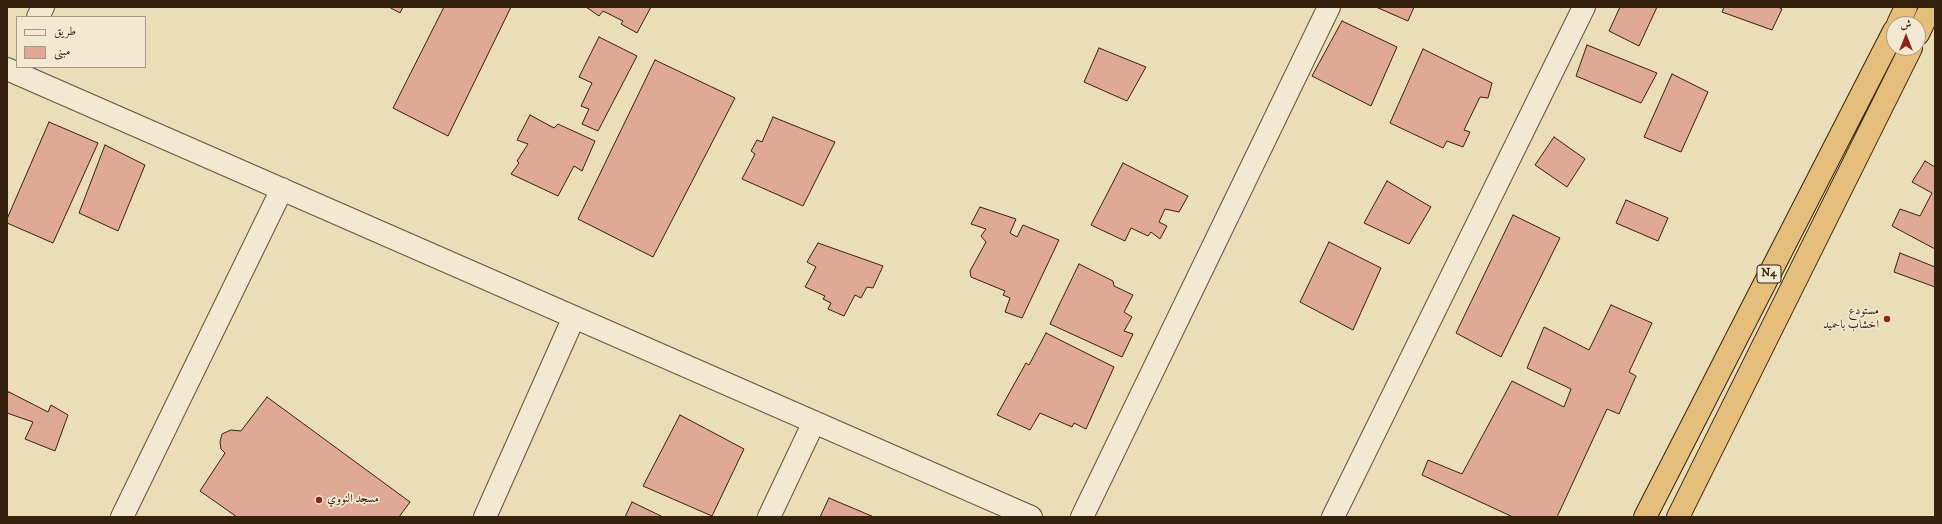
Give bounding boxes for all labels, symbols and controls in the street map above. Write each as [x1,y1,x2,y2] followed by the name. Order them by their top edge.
[16,16,146,68] legend
[1886,16,1926,56] north arrow
[1901,18,1911,32] text: ش
[54,24,76,39] text: طريق
[54,44,70,59] text: مبنى
[1757,265,1781,283] road number: N4
[1823,305,1879,333] place label: مستودع اخشاب باحميد
[1882,314,1892,324] marker: مستودع اخشاب باحميد
[327,493,379,507] place label: مسجد النووي
[314,495,324,505] marker: مسجد النووي

